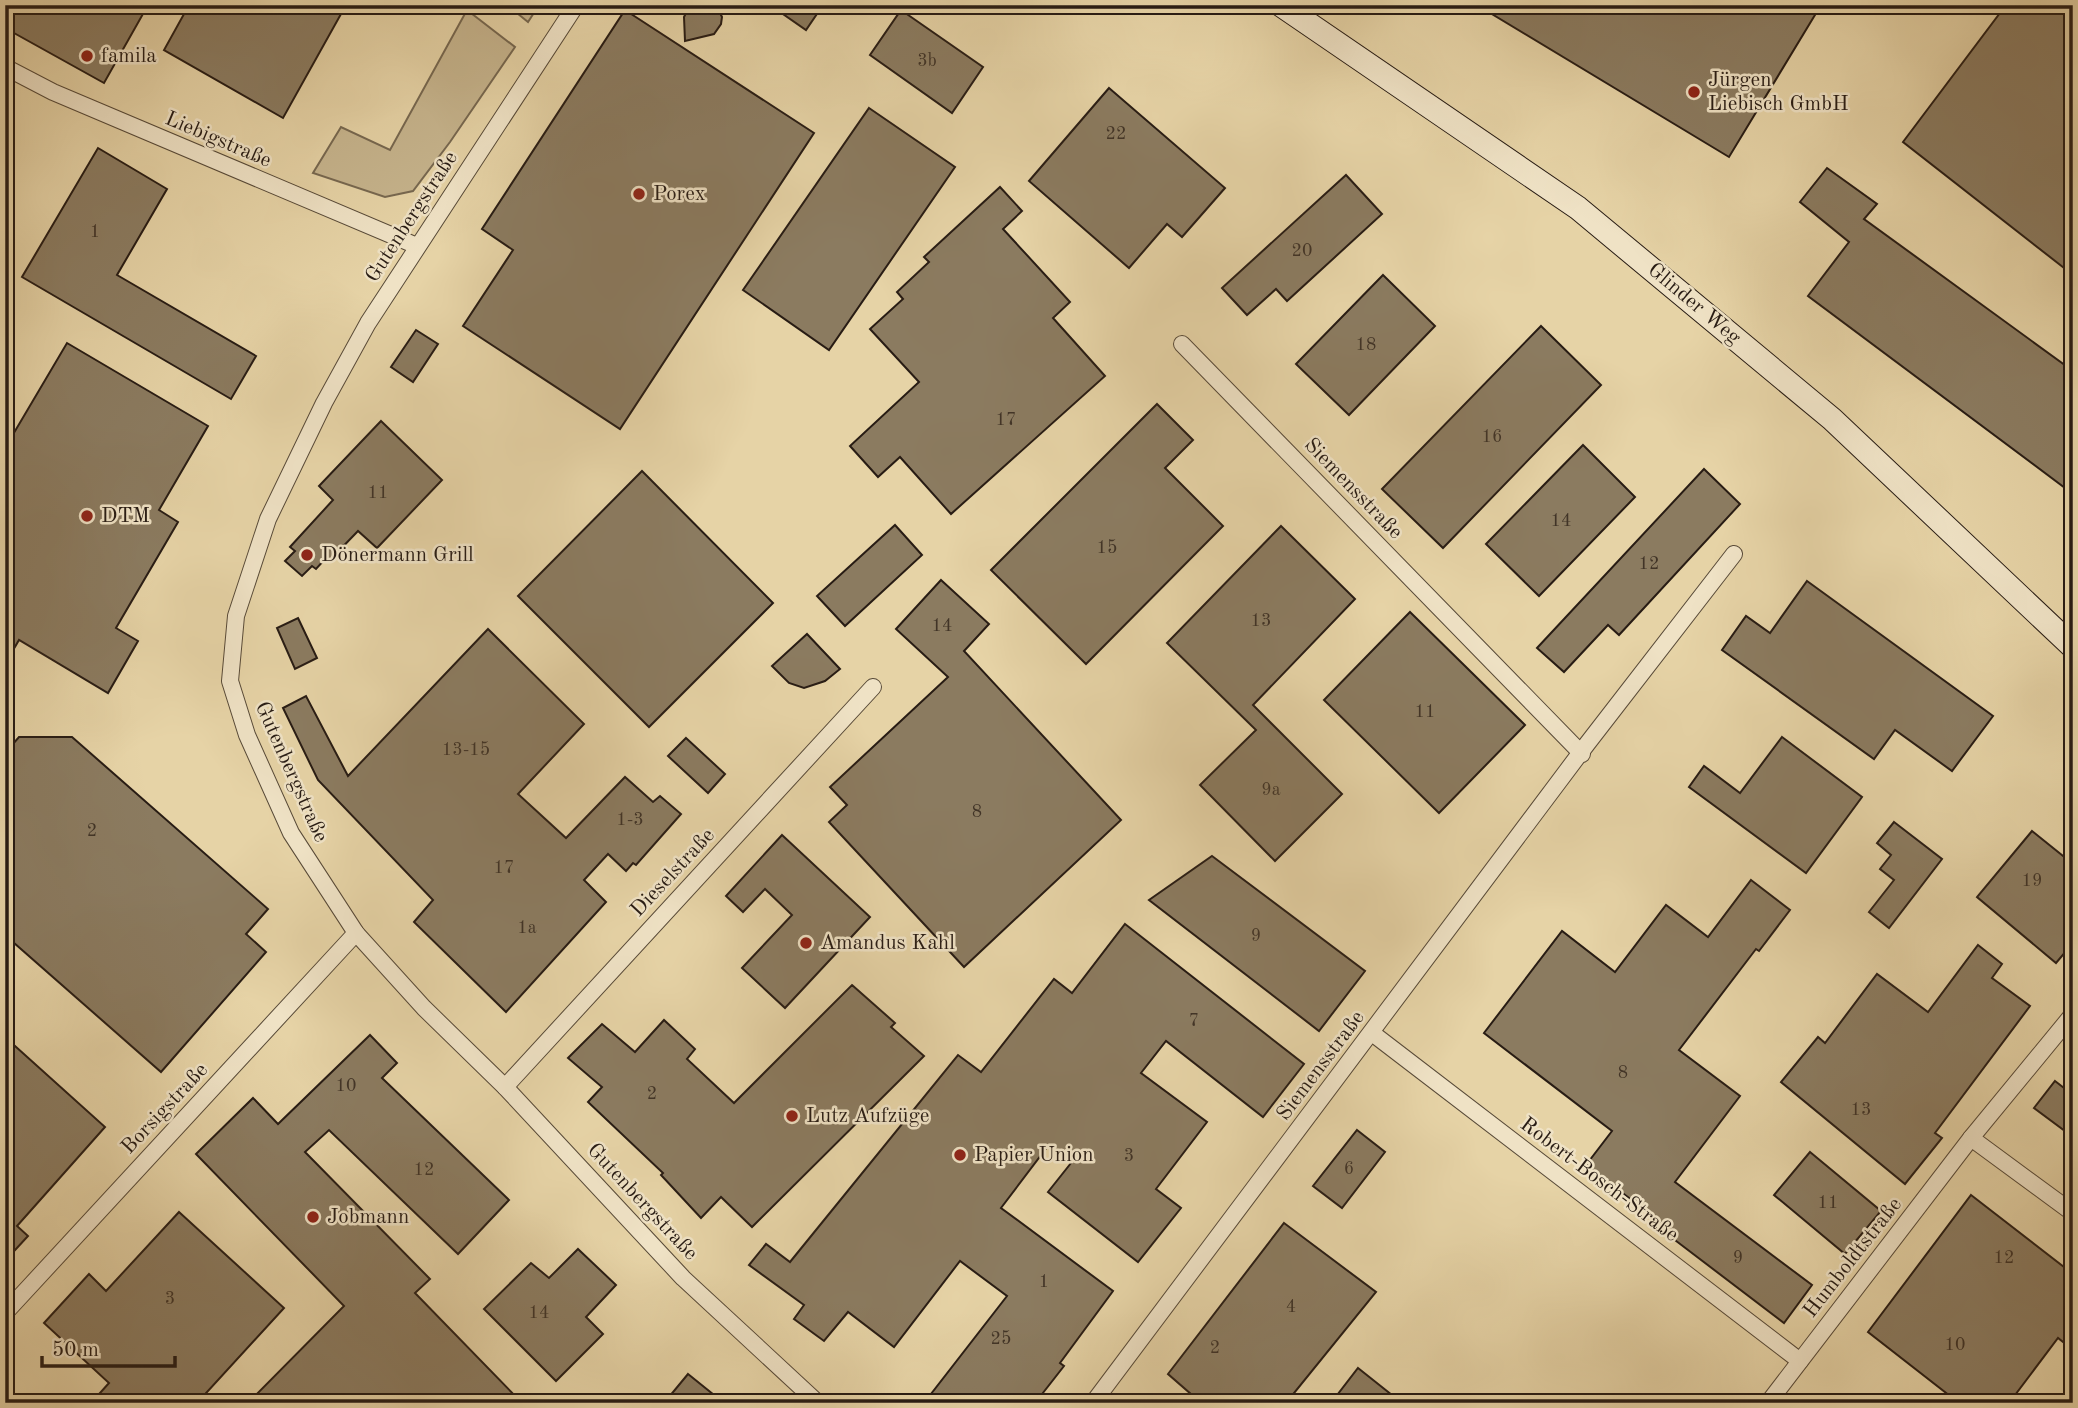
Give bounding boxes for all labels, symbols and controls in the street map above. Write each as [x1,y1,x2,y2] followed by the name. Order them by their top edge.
[101,46,157,67] place label: famila
[79,48,95,64] marker: famila
[917,52,937,70] house number: 3b
[1708,70,1849,115] place label: Jürgen Liebisch GmbH
[1686,84,1702,100] marker: Jürgen Liebisch GmbH
[162,108,274,172] street label: Liebigstraße
[1106,125,1126,143] house number: 22
[362,148,462,286] street label: Gutenbergstraße
[653,184,706,205] place label: Porex
[631,186,647,202] marker: Porex
[90,223,100,241] house number: 1
[1292,242,1312,260] house number: 20
[1643,259,1745,349] street label: Glinder Weg
[1356,336,1376,354] house number: 18
[996,411,1016,429] house number: 17
[1482,428,1502,446] house number: 16
[1300,434,1406,544] street label: Siemensstraße
[368,484,388,502] house number: 11
[101,506,150,527] place label: DTM
[79,508,95,524] marker: DTM
[1551,512,1571,530] house number: 14
[1097,539,1117,557] house number: 15
[321,545,474,566] place label: Dönermann Grill
[299,547,315,563] marker: Dönermann Grill
[1639,555,1659,573] house number: 12
[1251,612,1271,630] house number: 13
[932,617,952,635] house number: 14
[251,699,331,845] street label: Gutenbergstraße
[1415,703,1435,721] house number: 11
[442,741,490,759] house number: 13-15
[1261,781,1281,799] house number: 9a
[972,803,982,821] house number: 8
[616,811,644,829] house number: 1-3
[87,822,97,840] house number: 2
[627,825,719,921] street label: Dieselstraße
[494,859,514,877] house number: 17
[2022,872,2042,890] house number: 19
[517,919,537,937] house number: 1a
[1251,927,1261,945] house number: 9
[820,933,955,954] place label: Amandus Kahl
[798,935,814,951] marker: Amandus Kahl
[1273,1007,1369,1125] street label: Siemensstraße
[1189,1012,1199,1030] house number: 7
[118,1059,212,1159] street label: Borsigstraße
[1618,1064,1628,1082] house number: 8
[336,1077,356,1095] house number: 10
[647,1085,657,1103] house number: 2
[1851,1101,1871,1119] house number: 13
[806,1106,929,1127] place label: Lutz Aufzüge
[784,1108,800,1124] marker: Lutz Aufzüge
[1516,1114,1682,1246] street label: Robert-Bosch-Straße
[583,1140,701,1264] street label: Gutenbergstraße
[974,1145,1094,1166] place label: Papier Union
[952,1147,968,1163] marker: Papier Union
[1124,1147,1134,1165] house number: 3
[1344,1160,1354,1178] house number: 6
[414,1161,434,1179] house number: 12
[1800,1194,1906,1322] street label: Humboldtstraße
[1818,1194,1838,1212] house number: 11
[327,1207,409,1228] place label: Jobmann
[305,1209,321,1225] marker: Jobmann
[1733,1249,1743,1267] house number: 9
[1994,1249,2014,1267] house number: 12
[1039,1273,1049,1291] house number: 1
[165,1290,175,1308] house number: 3
[1286,1298,1296,1316] house number: 4
[529,1304,549,1322] house number: 14
[42,1324,175,1368] scale bar
[991,1330,1011,1348] house number: 25
[1945,1336,1965,1354] house number: 10
[1210,1339,1220,1357] house number: 2
[52,1340,99,1361] text: 50 m

